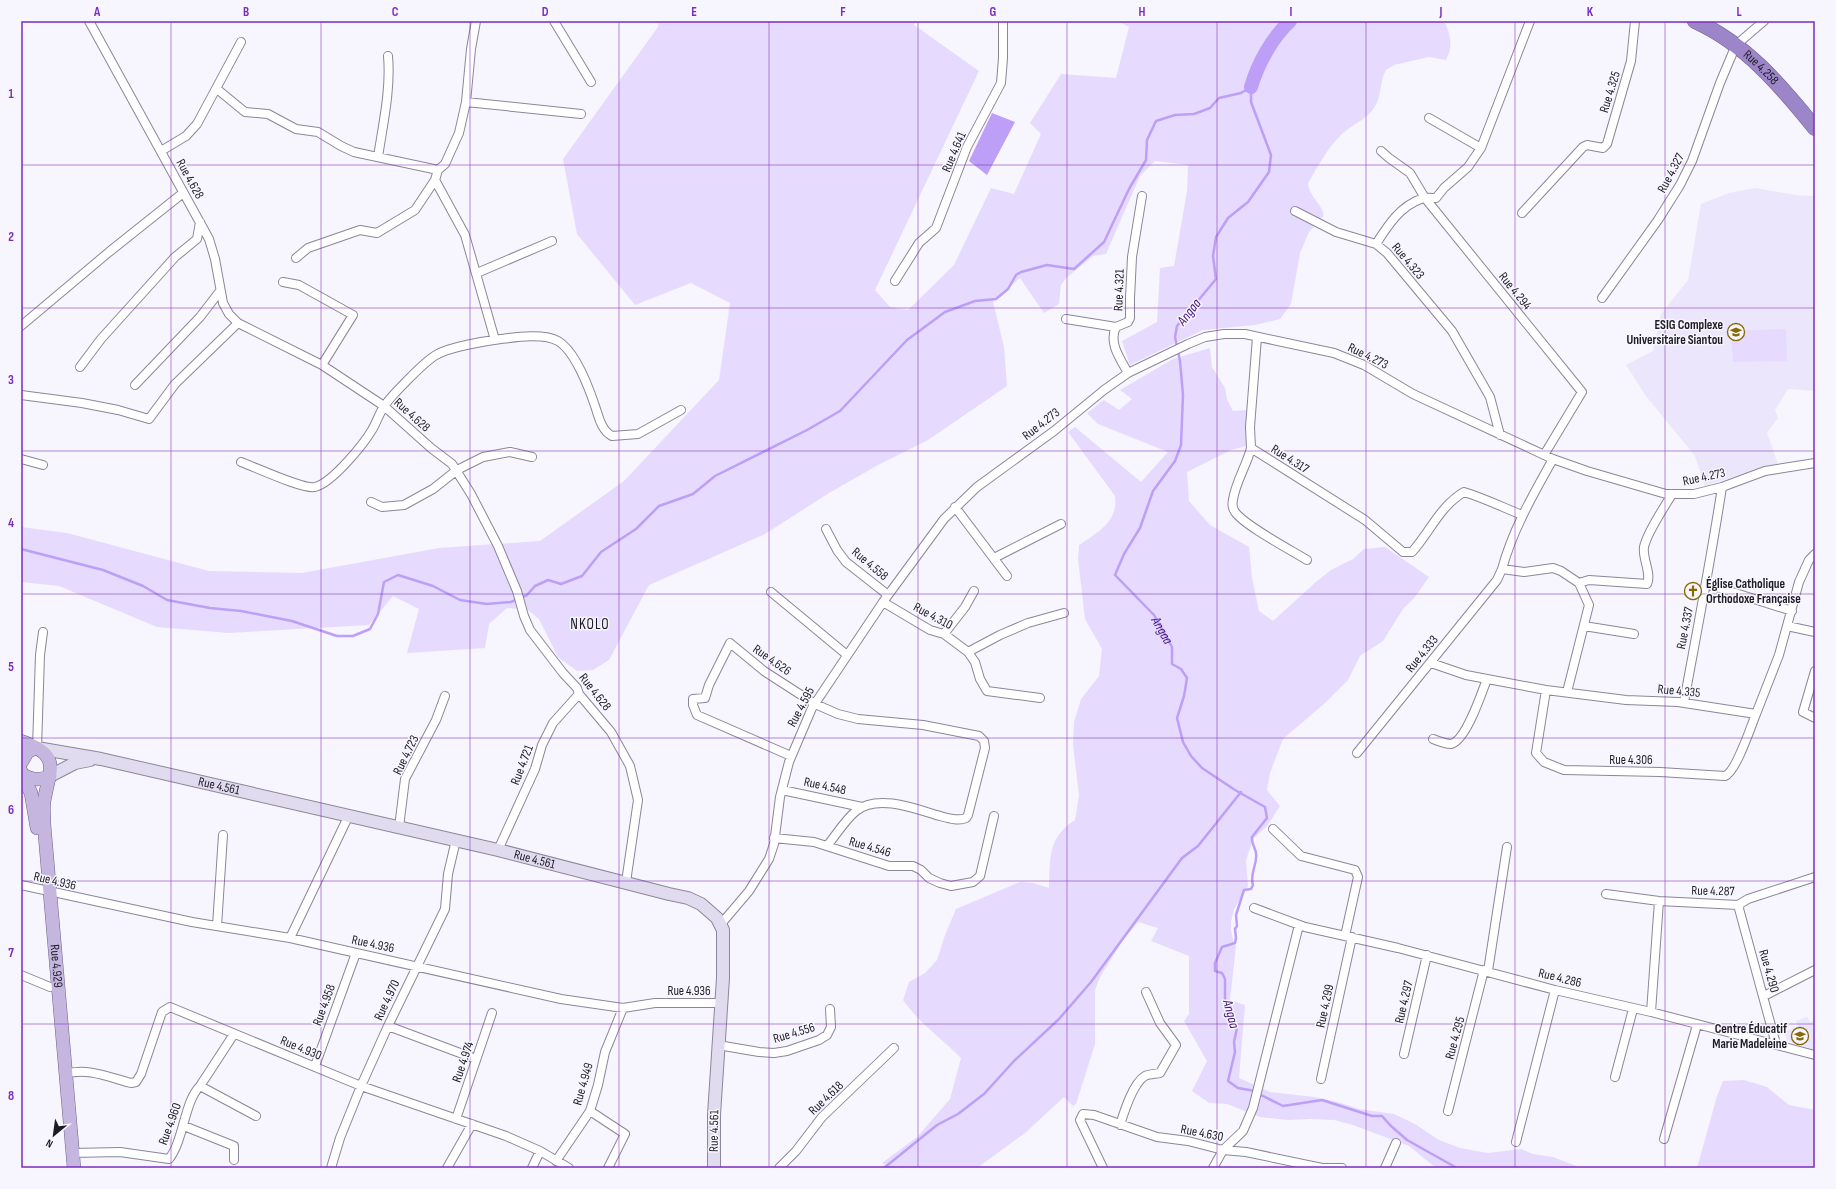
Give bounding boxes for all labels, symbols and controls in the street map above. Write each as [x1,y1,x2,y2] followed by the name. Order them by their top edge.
[93,4,101,20] text: A
[243,4,249,20] text: B
[392,4,399,20] text: C
[542,4,549,20] text: D
[691,4,697,20] text: E
[840,4,846,20] text: F
[990,4,997,20] text: G
[1139,4,1146,20] text: H
[1290,4,1293,20] text: I
[1439,4,1443,20] text: J
[1587,4,1594,20] text: K
[1736,4,1742,20] text: L
[1740,47,1782,88] street label: Rue 4.258
[1596,69,1624,115] street label: Rue 4.325
[8,86,14,102] text: 1
[938,129,970,175] street label: Rue 4.641
[1654,150,1688,196] street label: Rue 4.327
[173,156,208,202] street label: Rue 4.628
[8,229,14,245] text: 2
[1388,239,1428,283] street label: Rue 4.323
[1110,268,1128,311] street label: Rue 4.321
[1495,269,1535,313] street label: Rue 4.294
[1173,295,1205,329] water label: Angaa
[1626,317,1723,348] place label: ESIG Complexe Universitaire Siantou
[1726,322,1746,342] school or university icon: ESIG Complexe Universitaire Siantou
[1345,339,1391,373] street label: Rue 4.273
[8,372,14,388] text: 3
[391,395,434,436] street label: Rue 4.628
[1019,404,1063,444] street label: Rue 4.273
[1268,441,1313,477] street label: Rue 4.317
[1681,465,1727,489] street label: Rue 4.273
[8,515,14,531] text: 4
[849,544,892,584] street label: Rue 4.558
[1706,576,1801,607] place label: Église Catholique Orthodoxe Française
[1683,581,1703,601] church icon: Église Catholique Orthodoxe Française
[911,599,956,633] street label: Rue 4.310
[1673,605,1697,651] street label: Rue 4.337
[1148,612,1177,647] water label: Angaa
[570,615,610,634] district label: NKOLO
[1402,632,1442,676] street label: Rue 4.333
[750,641,795,679] street label: Rue 4.626
[8,659,14,675] text: 5
[575,670,615,714] street label: Rue 4.628
[1657,681,1701,701] street label: Rue 4.335
[784,684,818,730] street label: Rue 4.595
[390,733,422,777] street label: Rue 4.723
[507,742,537,787] street label: Rue 4.721
[1609,752,1653,768] street label: Rue 4.306
[197,774,242,799] street label: Rue 4.561
[802,774,848,798] street label: Rue 4.548
[8,802,14,818] text: 6
[847,833,893,861] street label: Rue 4.546
[512,846,557,873] street label: Rue 4.561
[32,868,78,894] street label: Rue 4.936
[1691,883,1736,899] street label: Rue 4.287
[350,932,396,956] street label: Rue 4.936
[47,944,66,989] street label: Rue 4.929
[8,945,14,961] text: 7
[1755,948,1783,995] street label: Rue 4.290
[1537,965,1583,991] street label: Rue 4.286
[371,977,403,1023] street label: Rue 4.970
[1391,978,1417,1025] street label: Rue 4.297
[309,982,339,1028] street label: Rue 4.958
[667,983,711,999] street label: Rue 4.936
[1313,983,1337,1029] street label: Rue 4.299
[1219,997,1243,1031] water label: Angaa
[1442,1015,1468,1061] street label: Rue 4.295
[771,1019,817,1047] street label: Rue 4.556
[1712,1021,1788,1052] place label: Centre Éducatif Marie Madeleine
[1790,1026,1810,1046] school or university icon: Centre Éducatif Marie Madeleine
[278,1032,324,1064] street label: Rue 4.930
[449,1039,478,1084] street label: Rue 4.974
[569,1061,597,1107] street label: Rue 4.949
[805,1077,847,1118] street label: Rue 4.618
[8,1088,14,1104] text: 8
[155,1101,185,1147] street label: Rue 4.960
[706,1109,722,1152] street label: Rue 4.561
[34,1115,74,1155] north arrow
[1179,1121,1225,1145] street label: Rue 4.630
[44,1136,55,1150] text: N

